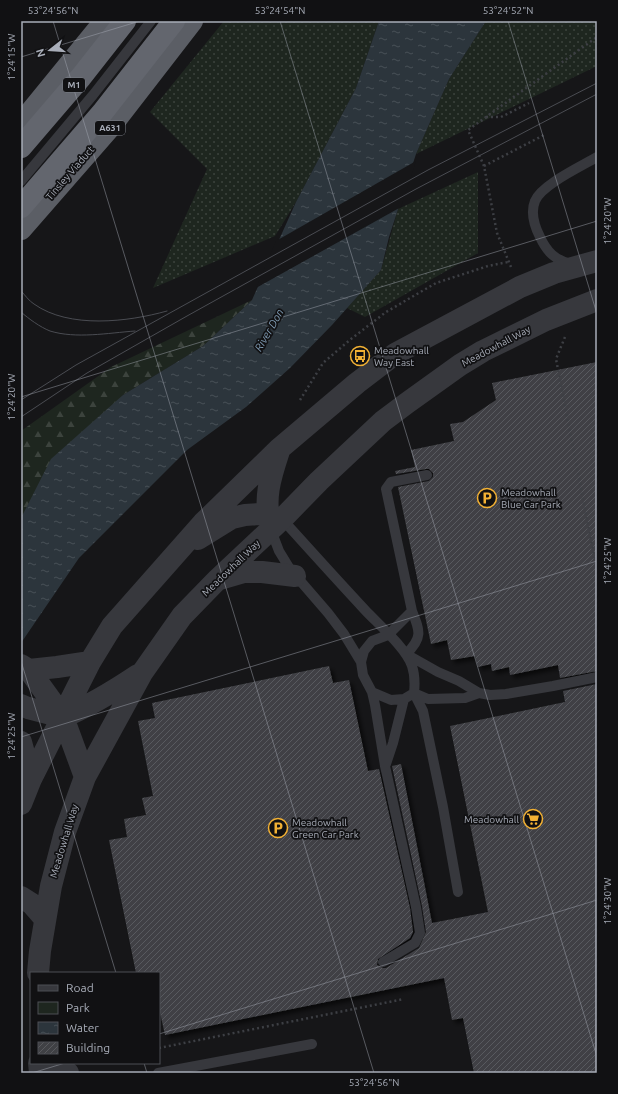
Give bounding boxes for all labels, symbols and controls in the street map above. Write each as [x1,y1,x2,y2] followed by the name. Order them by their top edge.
[28,5,78,16] text: 53°24'56"N
[255,5,305,16] text: 53°24'54"N
[483,5,533,16] text: 53°24'52"N
[30,30,70,70] north arrow
[6,33,17,81] text: 1°24'15"W
[33,47,47,59] text: N
[63,78,85,92] road number: M1
[95,121,125,135] road number: A631
[44,144,96,202] street label: Tinsley Viaduct
[602,197,613,245] text: 1°24'20"W
[252,307,286,353] water label: River Don
[460,323,532,369] street label: Meadowhall Way
[349,345,371,367] bus stop icon: Meadowhall Way East
[374,345,429,368] place label: Meadowhall Way East
[6,373,17,421] text: 1°24'20"W
[476,487,498,509] parking icon: Meadowhall Blue Car Park
[501,487,561,510] place label: Meadowhall Blue Car Park
[200,537,262,598] street label: Meadowhall Way
[602,537,613,585] text: 1°24'25"W
[6,712,17,760] text: 1°24'25"W
[48,803,80,879] street label: Meadowhall Way
[522,808,544,830] supermarket icon: Meadowhall
[464,814,519,825] place label: Meadowhall
[267,817,289,839] parking icon: Meadowhall Green Car Park
[292,817,359,840] place label: Meadowhall Green Car Park
[602,877,613,925] text: 1°24'30"W
[30,972,160,1064] legend
[66,981,94,994] text: Road
[66,1001,90,1014] text: Park
[66,1021,99,1034] text: Water
[66,1041,110,1054] text: Building
[349,1077,399,1088] text: 53°24'56"N

